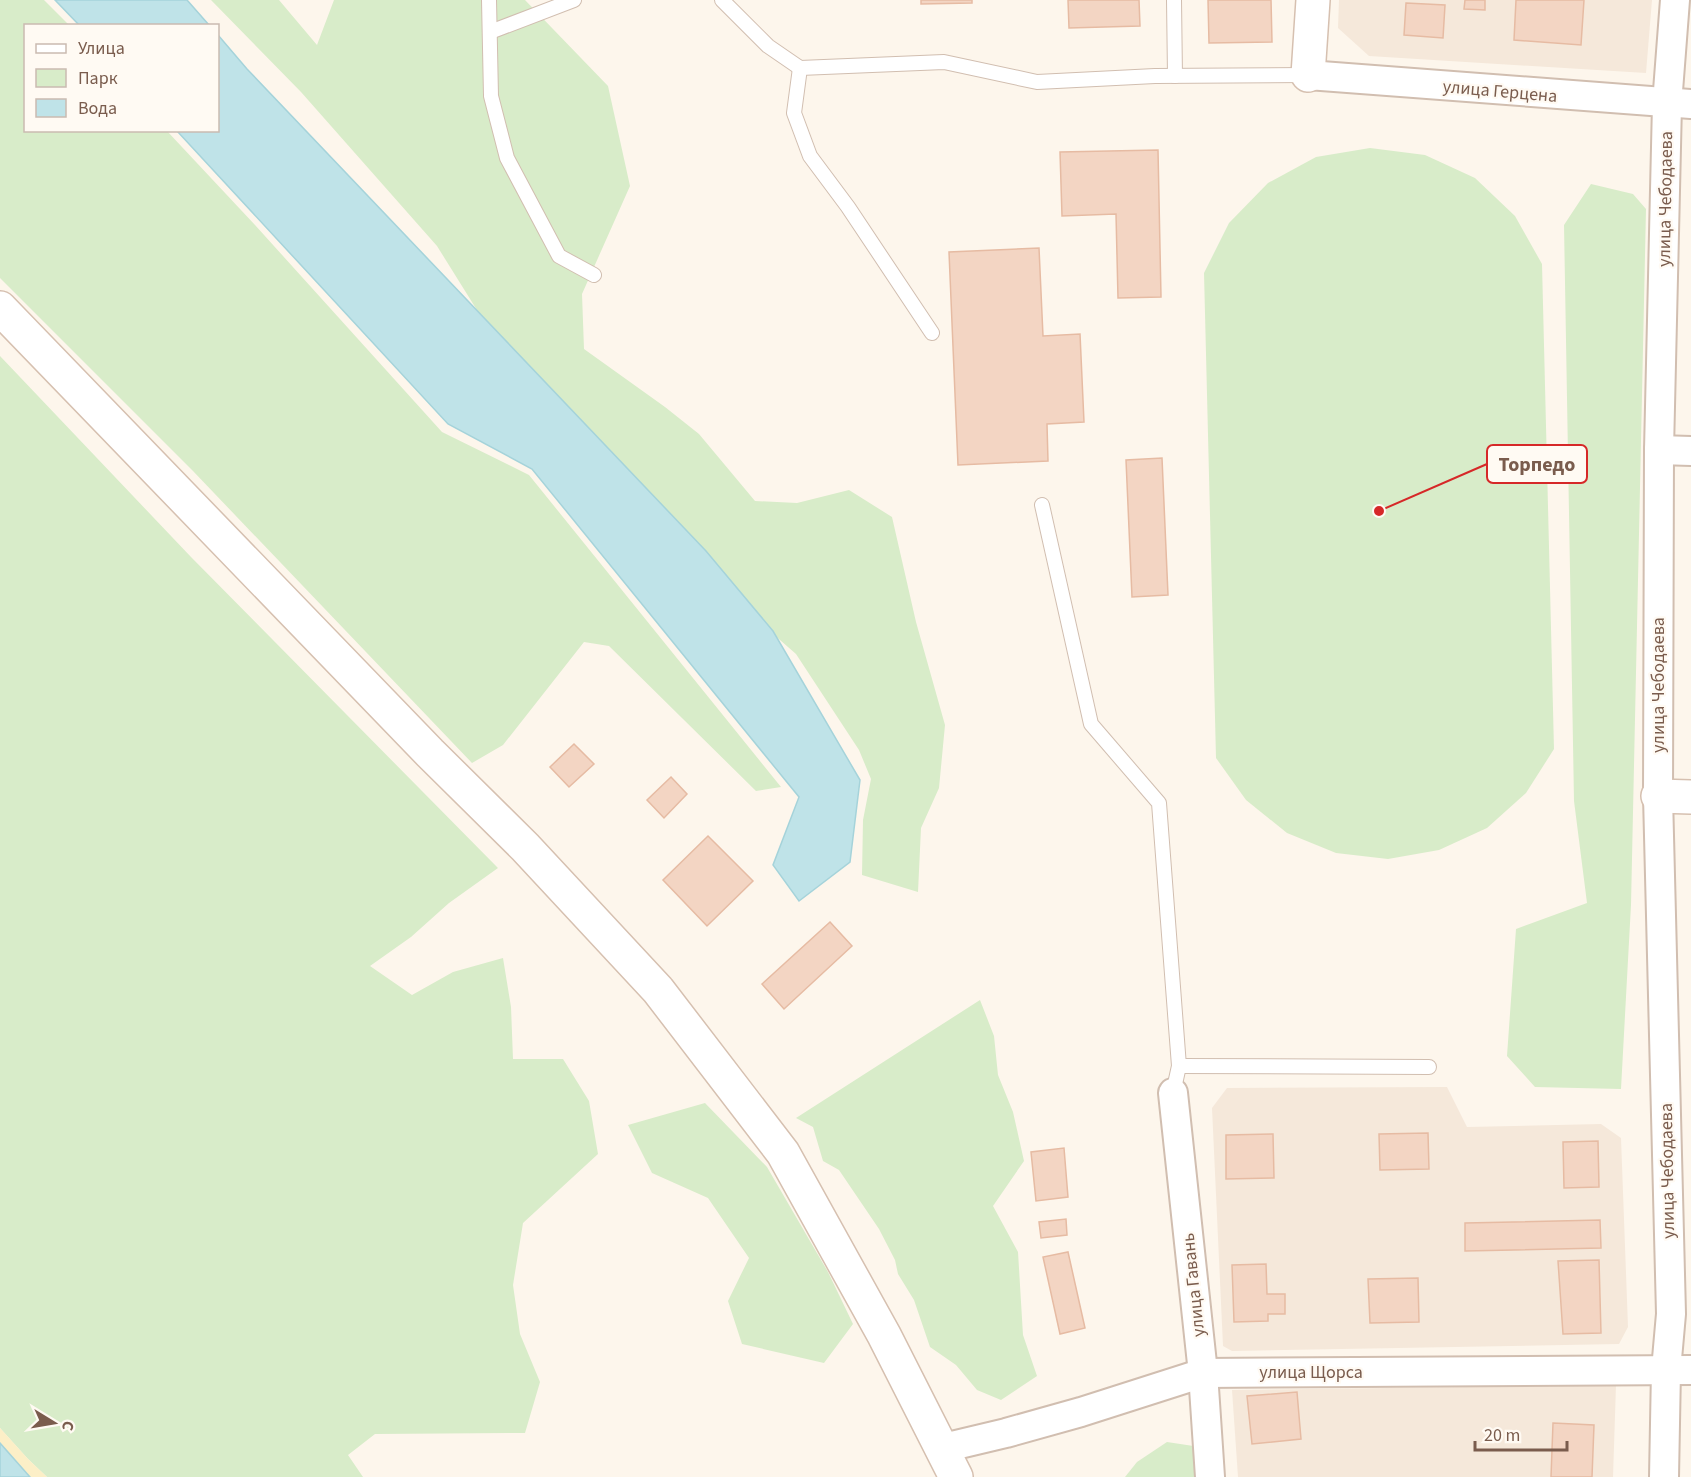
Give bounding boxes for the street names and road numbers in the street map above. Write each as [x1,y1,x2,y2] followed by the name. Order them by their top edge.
[1442,74,1558,109] street label: улица Герцена
[1652,131,1679,267] street label: улица Чебодаева
[1646,617,1671,753] street label: улица Чебодаева
[1654,1103,1681,1239] street label: улица Чебодаева
[1176,1232,1211,1338] street label: улица Гавань
[1259,1360,1363,1385] street label: улица Щорса

